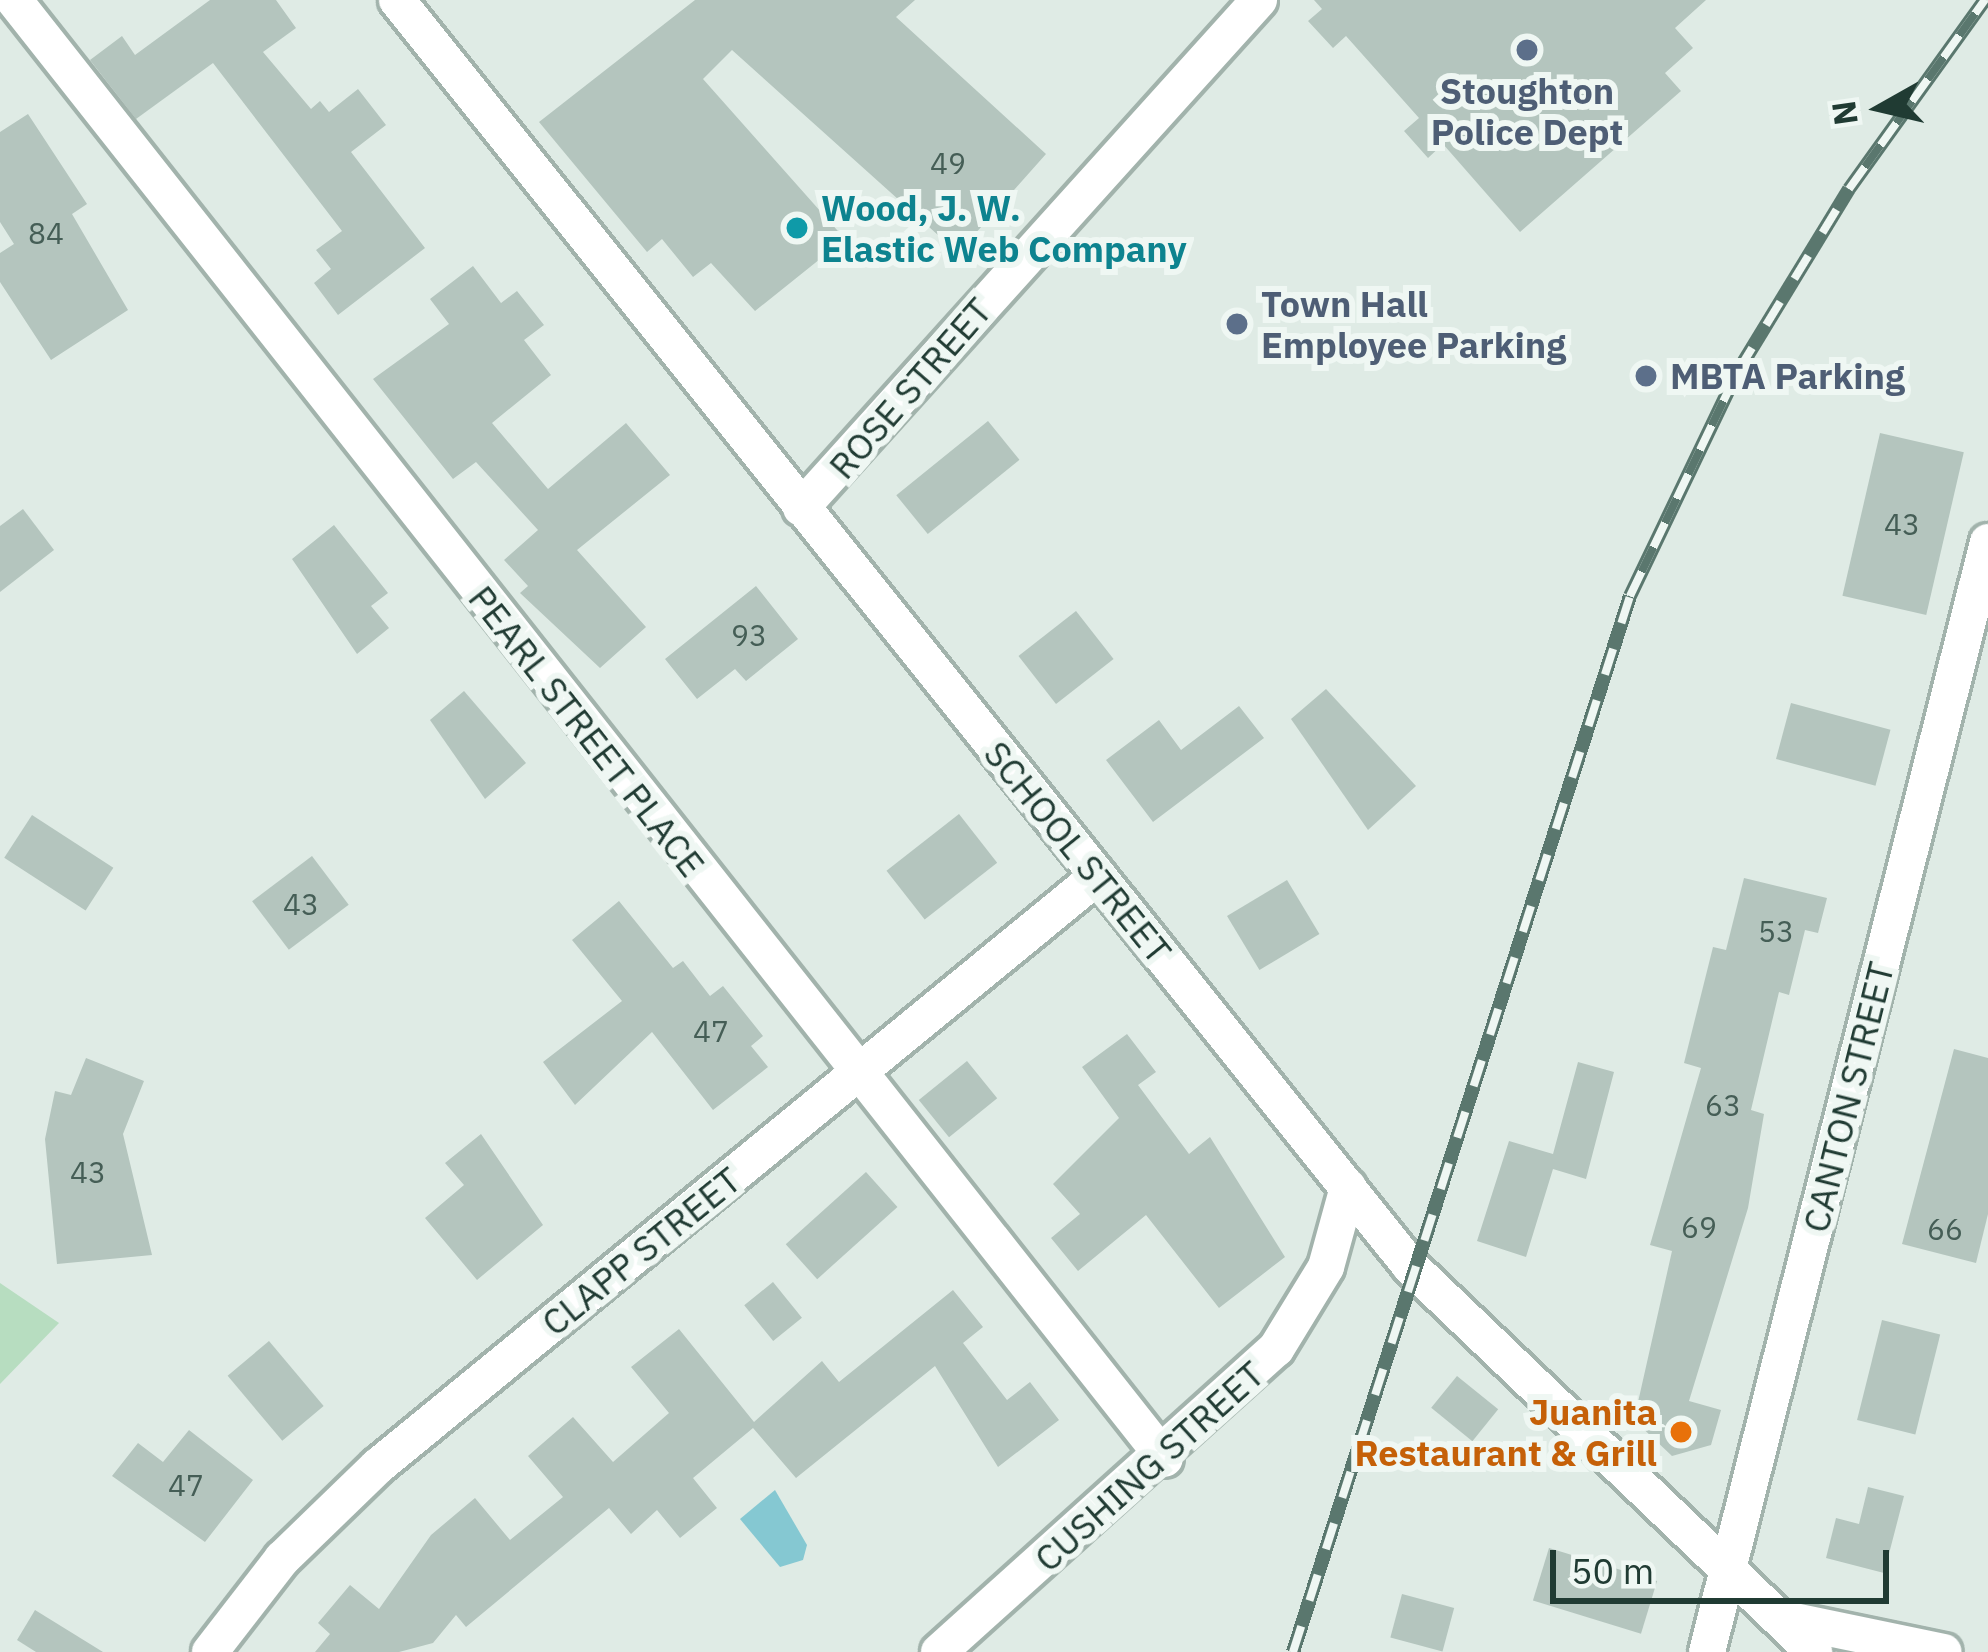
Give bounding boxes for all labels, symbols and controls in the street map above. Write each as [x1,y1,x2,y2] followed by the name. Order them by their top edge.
[1514,37,1540,63] marker: Stoughton Police Dept
[1820,48,1940,168] north arrow
[1431,68,1623,153] place label: Stoughton Police Dept
[1821,98,1867,128] text: N
[930,145,966,181] house number: 49
[821,185,1187,270] place label: Wood, J. W. Elastic Web Company
[28,215,64,251] house number: 84
[784,215,810,241] marker: Wood, J. W. Elastic Web Company
[1261,281,1566,366] place label: Town Hall Employee Parking
[820,289,1000,487] street label: ROSE STREET
[1224,311,1250,337] marker: Town Hall Employee Parking
[1670,354,1905,398] place label: MBTA Parking
[1633,363,1659,389] marker: MBTA Parking
[1884,506,1920,542] house number: 43
[460,577,714,885] street label: PEARL STREET PLACE
[731,617,767,653] house number: 93
[975,732,1181,972] street label: SCHOOL STREET
[283,886,319,922] house number: 43
[1758,913,1794,949] house number: 53
[1794,957,1902,1237] street label: CANTON STREET
[693,1013,729,1049] house number: 47
[1705,1087,1741,1123] house number: 63
[70,1154,106,1190] house number: 43
[533,1158,749,1344] street label: CLAPP STREET
[1681,1209,1717,1245] house number: 69
[1927,1211,1963,1247] house number: 66
[1026,1352,1272,1580] street label: CUSHING STREET
[1354,1389,1657,1474] place label: Juanita Restaurant & Grill
[1668,1419,1694,1445] marker: Juanita Restaurant & Grill
[168,1467,204,1503] house number: 47
[1556,1526,1895,1600] scale bar
[1571,1547,1654,1594] text: 50 m

